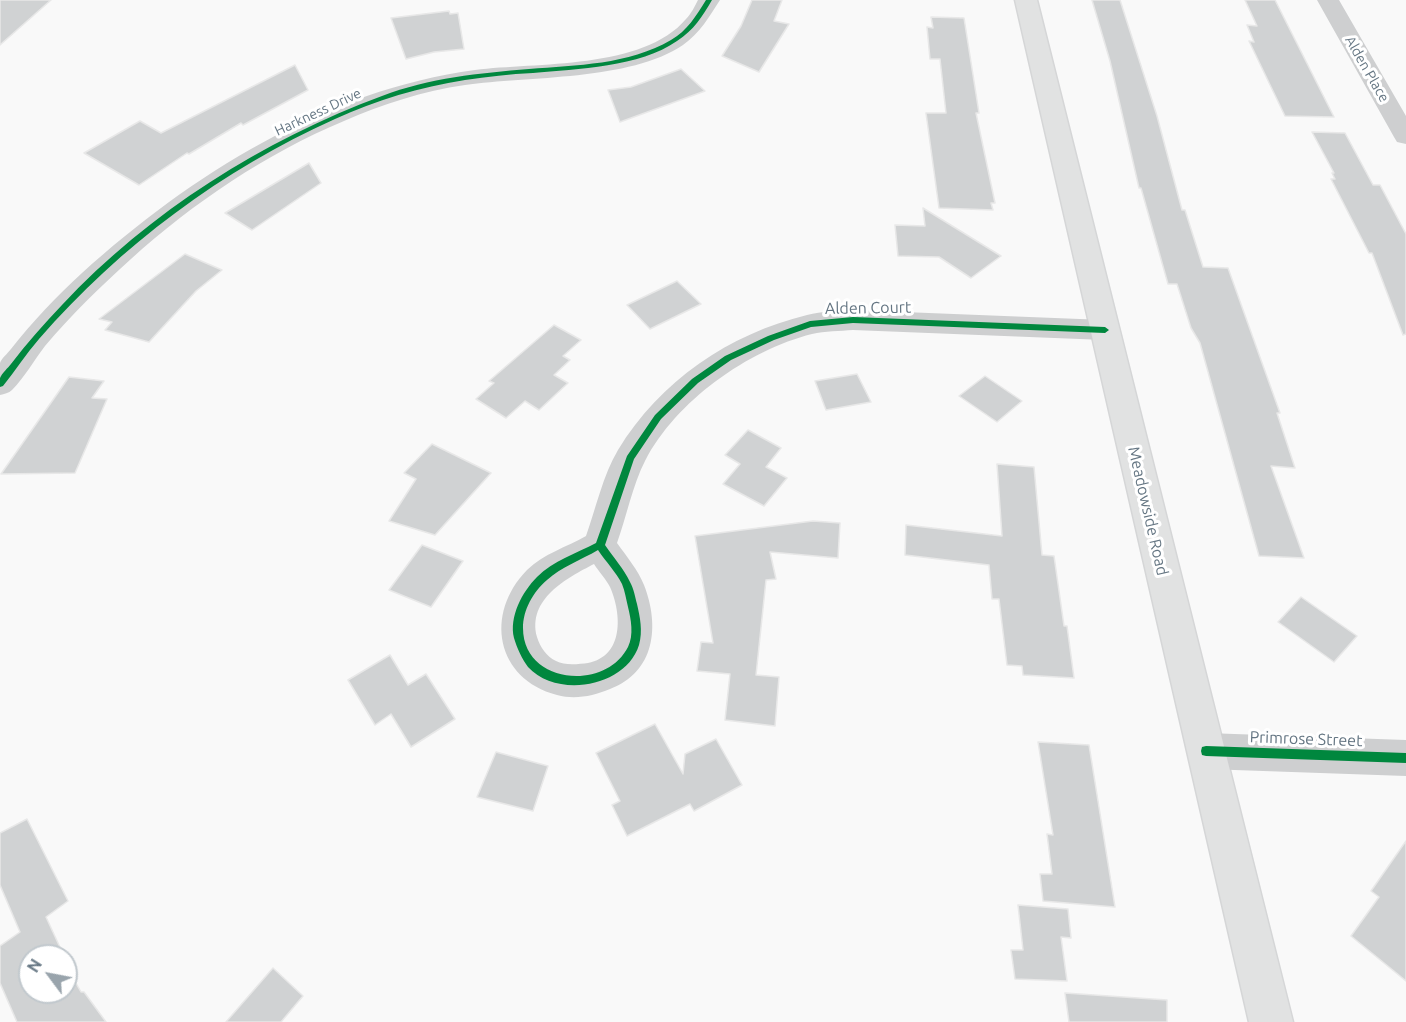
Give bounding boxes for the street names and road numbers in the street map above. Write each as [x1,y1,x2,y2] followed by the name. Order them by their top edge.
[1341,33,1393,105] street label: Alden Place
[272,85,364,139] street label: Harkness Drive
[825,298,911,318] street label: Alden Court
[1124,445,1172,577] street label: Meadowside Road
[1249,727,1363,751] street label: Primrose Street

